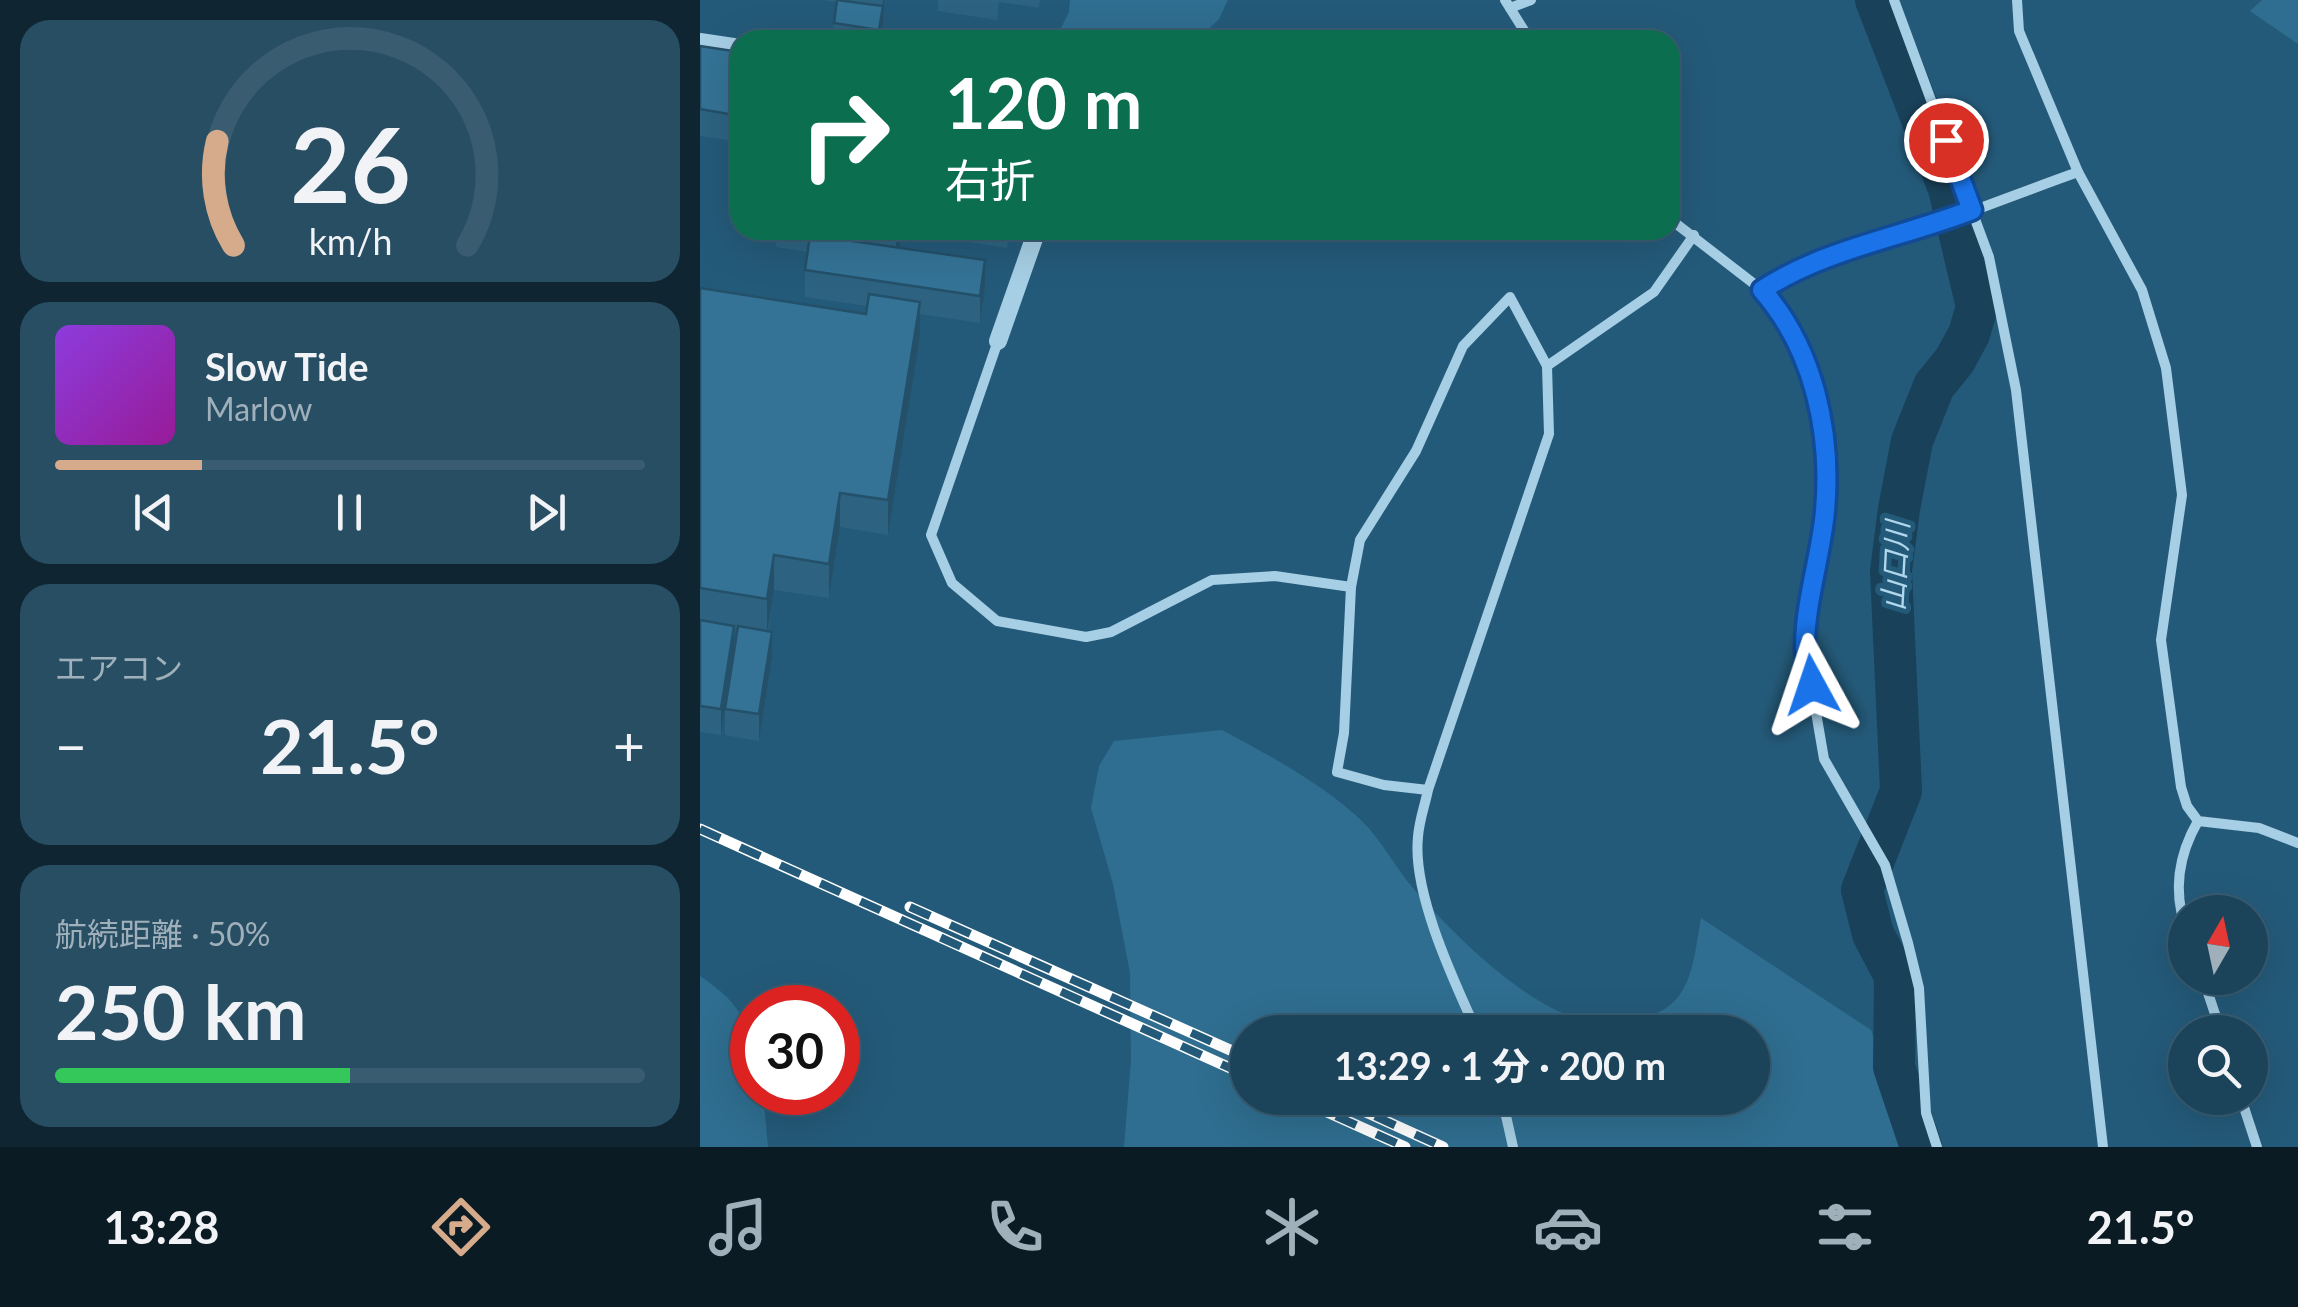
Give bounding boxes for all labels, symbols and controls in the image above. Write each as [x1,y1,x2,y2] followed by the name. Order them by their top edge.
[945,60,1142,144] text: 120 m
[780,70,910,200] icon: right
[1904,98,1989,183] pin
[290,100,410,225] text: 26
[1919,113,1974,168] icon: arrive
[945,153,1035,207] text: 右折
[308,220,392,263] text: km/h
[205,343,368,389] text: Slow Tide
[205,389,312,428] text: Marlow
[126,485,181,540] icon: previous
[322,485,377,540] icon: pause
[519,485,574,540] icon: next
[1874,517,1914,612] water label: 山口川
[1760,633,1864,737] position arrow
[55,648,183,687] text: エアコン
[260,700,440,790] text: 21.5°
[55,712,87,778] text: −
[613,712,645,778] text: +
[2168,895,2268,995] north arrow
[2168,895,2268,1115] map controls
[55,914,270,953] text: 航続距離 · 50%
[55,966,307,1056] text: 250 km
[730,985,860,1115] speed limit sign: 30
[2168,1015,2268,1115] button: search
[1334,1042,1666,1088] text: 13:29 · 1 分 · 200 m
[426,1192,496,1262] icon: directions
[703,1192,773,1262] icon: music
[980,1192,1050,1262] icon: phone
[1257,1192,1327,1262] icon: climate
[1533,1192,1603,1262] icon: car
[1810,1192,1880,1262] icon: filters
[103,1200,219,1254] text: 13:28
[2087,1200,2195,1254] text: 21.5°

